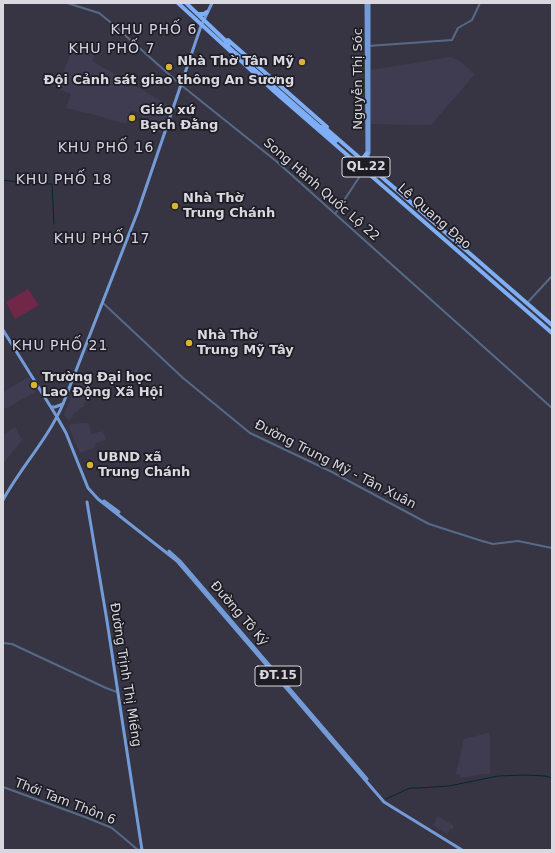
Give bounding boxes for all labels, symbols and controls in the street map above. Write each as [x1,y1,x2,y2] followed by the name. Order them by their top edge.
[111,22,197,38] district label: KHU PHỐ 6
[351,28,367,130] street label: Nguyễn Thị Sóc
[69,41,155,57] district label: KHU PHỐ 7
[177,54,294,70] place label: Nhà Thờ Tân Mỹ
[297,57,307,67] marker: Nhà Thờ Tân Mỹ
[164,62,174,72] marker: Đội Cảnh sát giao thông An Sương
[44,73,294,89] place label: Đội Cảnh sát giao thông An Sương
[140,103,218,134] place label: Giáo xứ Bạch Đằng
[127,113,137,123] marker: Giáo xứ Bạch Đằng
[260,135,382,245] street label: Song Hành Quốc Lộ 22
[58,140,154,156] district label: KHU PHỐ 16
[342,157,390,177] road number: QL.22
[16,172,112,188] district label: KHU PHỐ 18
[394,181,474,253] street label: Lê Quang Đạo
[183,191,275,222] place label: Nhà Thờ Trung Chánh
[170,201,180,211] marker: Nhà Thờ Trung Chánh
[54,231,150,247] district label: KHU PHỐ 17
[197,328,294,359] place label: Nhà Thờ Trung Mỹ Tây
[12,338,108,354] district label: KHU PHỐ 21
[184,338,194,348] marker: Nhà Thờ Trung Mỹ Tây
[42,370,163,401] place label: Trường Đại học Lao Động Xã Hội
[29,380,39,390] marker: Trường Đại học Lao Động Xã Hội
[252,417,418,513] street label: Đường Trung Mỹ - Tân Xuân
[98,450,190,481] place label: UBND xã Trung Chánh
[85,460,95,470] marker: UBND xã Trung Chánh
[207,579,271,649] street label: Đường Tô Ký
[106,602,144,748] street label: Đường Trịnh Thị Miếng
[255,666,301,686] road number: ĐT.15
[12,776,118,828] street label: Thới Tam Thôn 6

